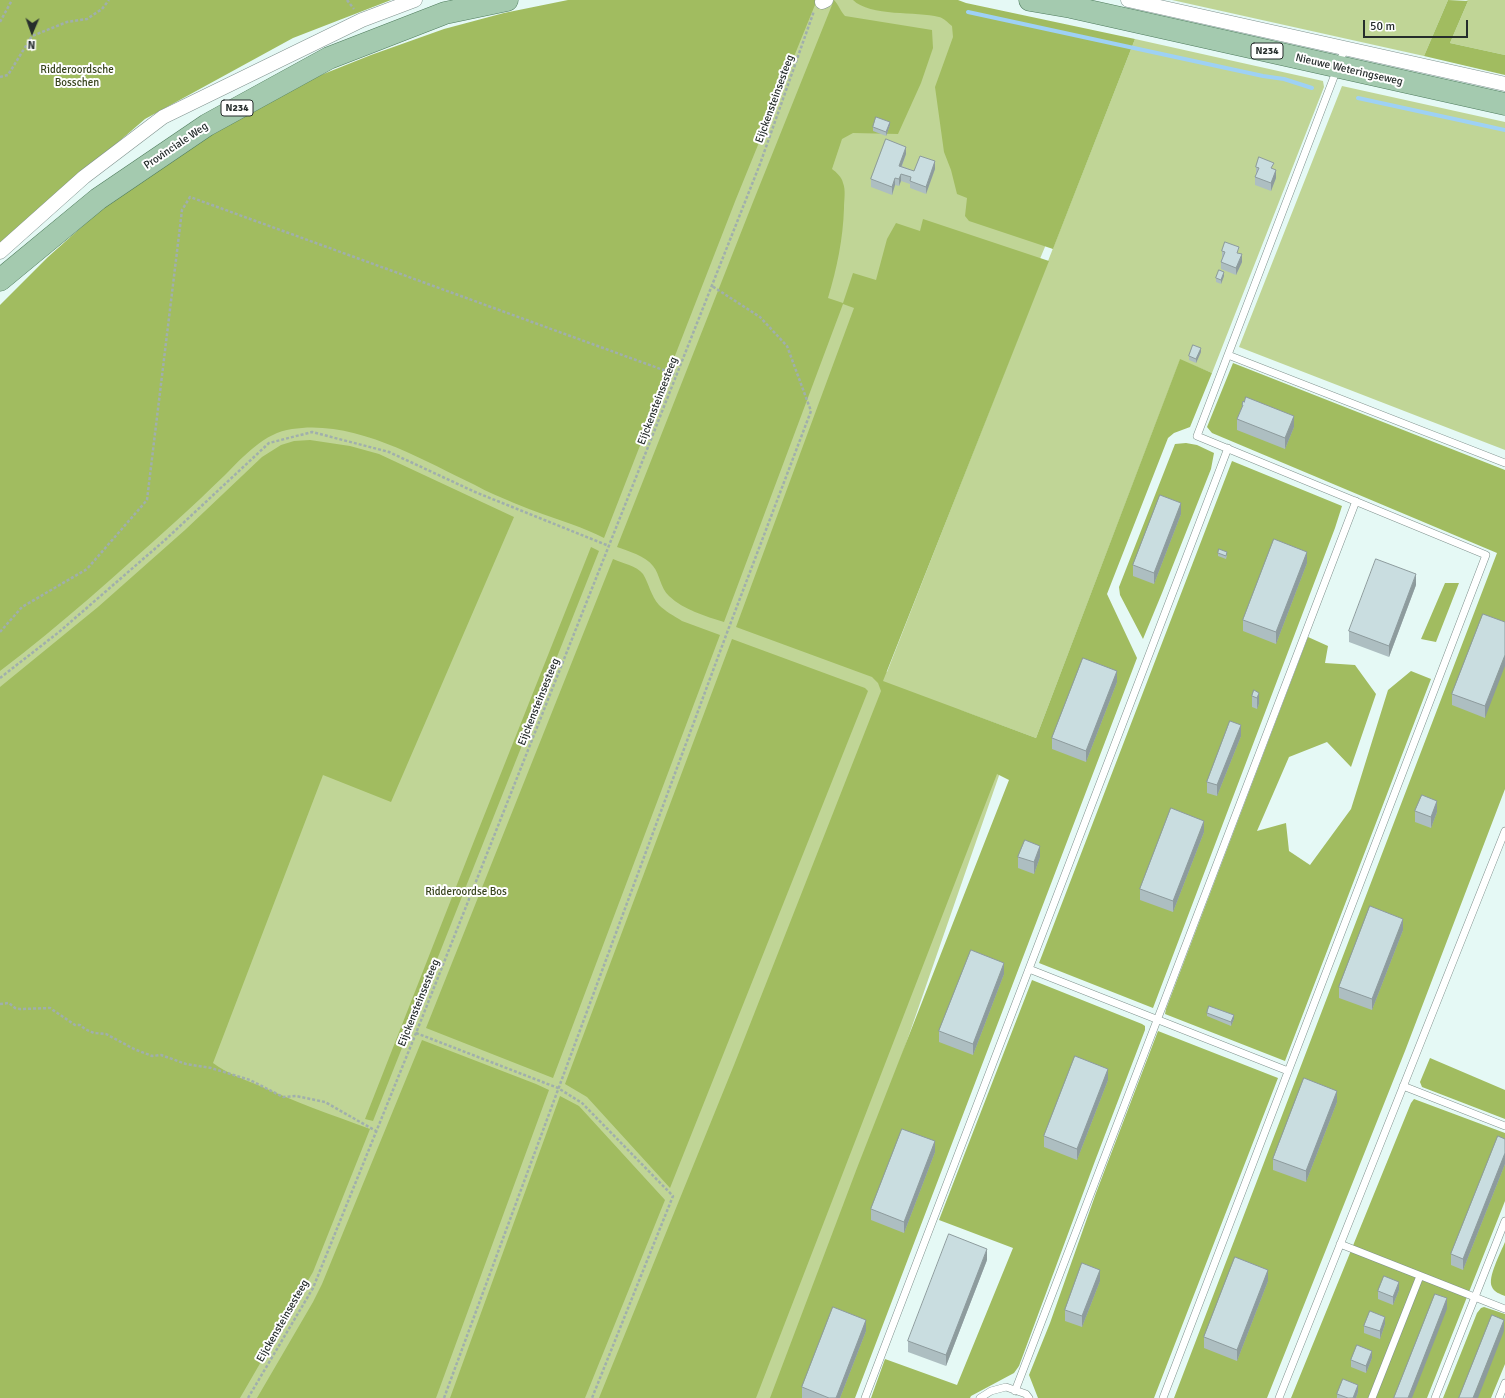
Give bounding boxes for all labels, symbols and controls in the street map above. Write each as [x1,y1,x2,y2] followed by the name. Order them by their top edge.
[12,12,52,52] north arrow
[1365,12,1470,38] scale bar
[1370,19,1395,34] text: 50 m
[28,38,36,51] text: N
[1251,43,1283,59] road number: N234
[1294,51,1404,89] street label: Nieuwe Weteringseweg
[753,53,797,145] street label: Eijckensteinsesteeg
[40,63,114,89] park label: Ridderoordsche Bosschen
[221,100,253,116] road number: N234
[141,120,211,172] street label: Provinciale Weg
[635,355,681,447] street label: Eijckensteinsesteeg
[515,656,563,748] street label: Eijckensteinsesteeg
[425,885,507,899] park label: Ridderoordse Bos
[395,957,443,1049] street label: Eijckensteinsesteeg
[254,1277,312,1365] street label: Eijckensteinsesteeg

